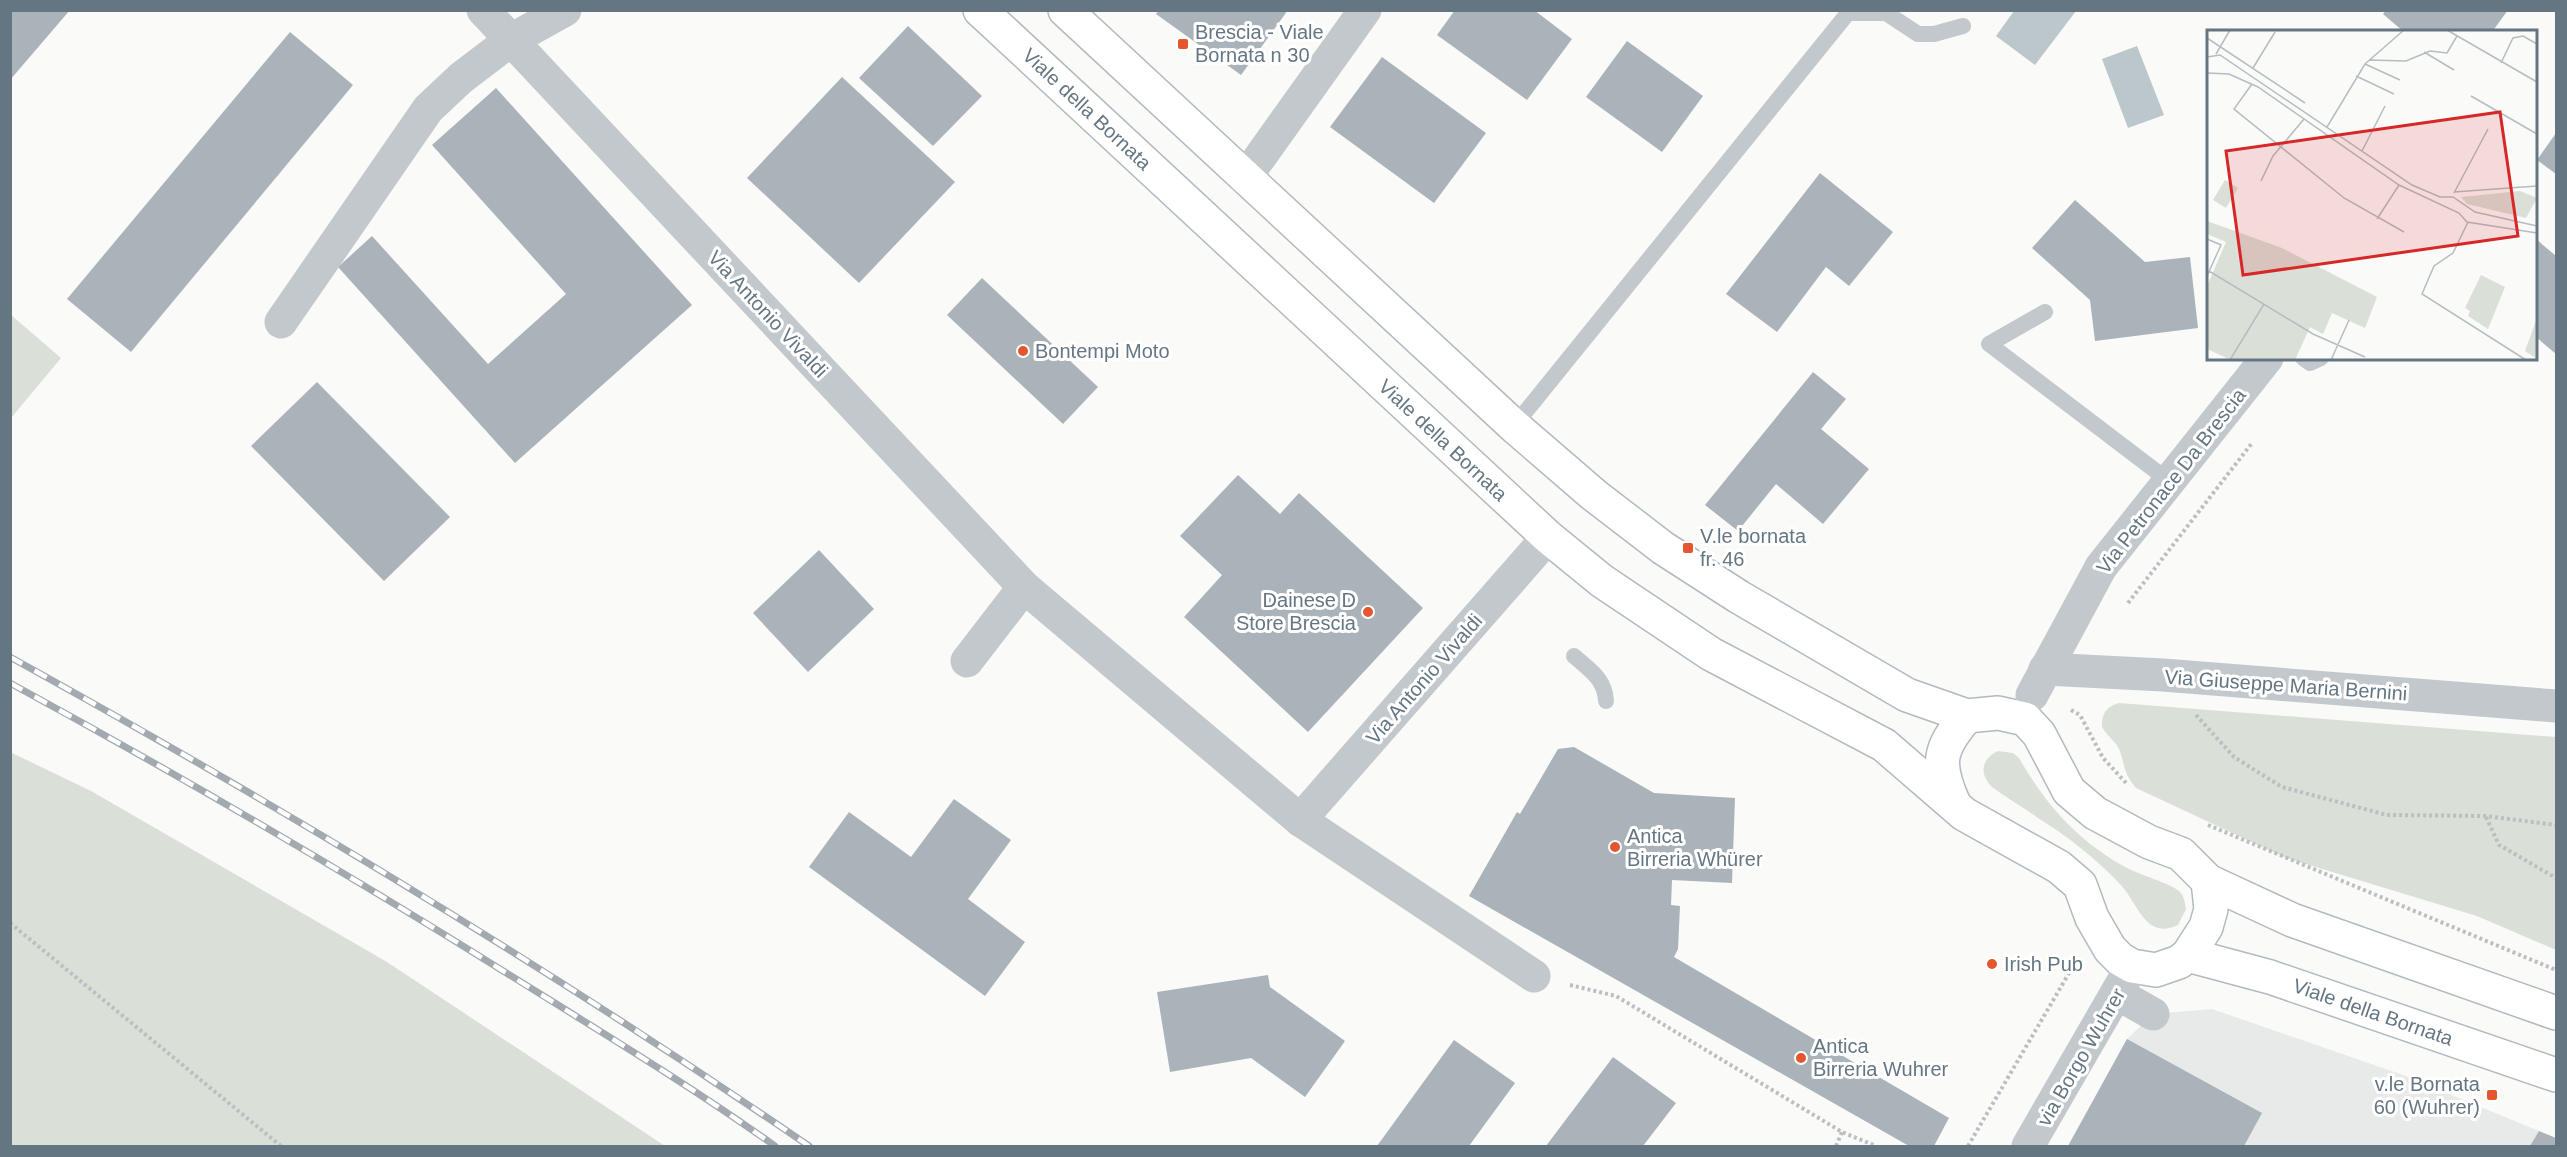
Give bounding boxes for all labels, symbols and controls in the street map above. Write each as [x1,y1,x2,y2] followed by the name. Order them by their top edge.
[1195,21,1324,66] place label: Brescia - Viale Bornata n 30
[2207,30,2537,360] inset map
[1176,37,1190,51] marker: Brescia - Viale Bornata n 30
[1018,44,1156,175] street label: Viale della Bornata
[704,246,832,382] street label: Via Antonio Vivaldi
[1035,340,1170,362] place label: Bontempi Moto
[1016,344,1030,358] marker: Bontempi Moto
[1374,375,1512,506] street label: Viale della Bornata
[2092,383,2251,578] street label: Via Petronace Da Brescia
[1700,525,1807,570] place label: V.le bornata fr. 46
[1681,541,1695,555] marker: V.le bornata fr. 46
[1236,589,1357,634] place label: Dainese D Store Brescia
[1361,605,1375,619] marker: Dainese D Store Brescia
[1362,610,1486,748] street label: Via Antonio Vivaldi
[2164,666,2408,704] street label: Via Giuseppe Maria Bernini
[1627,825,1763,870] place label: Antica Birreria Whürer
[1608,840,1622,854] marker: Antica Birreria Whürer
[2004,953,2083,975] place label: Irish Pub
[1985,957,1999,971] marker: Irish Pub
[2290,974,2457,1050] street label: Viale della Bornata
[2033,984,2130,1130] street label: via Borgo Wuhrer
[1813,1035,1949,1080] place label: Antica Birreria Wuhrer
[1794,1051,1808,1065] marker: Antica Birreria Wuhrer
[2374,1073,2481,1118] place label: v.le Bornata 60 (Wuhrer)
[2485,1088,2499,1102] marker: v.le Bornata 60 (Wuhrer)

